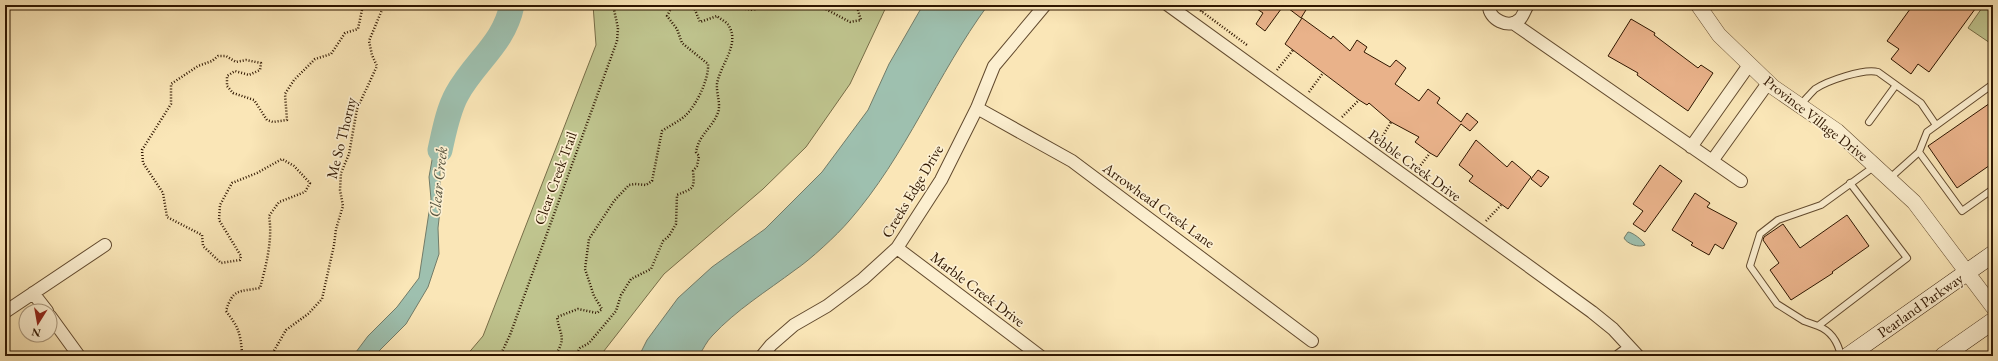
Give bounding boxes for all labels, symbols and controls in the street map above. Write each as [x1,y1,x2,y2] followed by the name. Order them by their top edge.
[1760,71,1872,165] street label: Province Village Drive
[322,95,360,181] street label: Me So Thorny
[1365,125,1465,205] street label: Pebble Creek Drive
[529,128,581,227] street label: Clear Creek Trail
[877,141,947,241] street label: Creeks Edge Drive
[424,145,452,218] water label: Clear Creek
[1098,157,1219,252] street label: Arrowhead Creek Lane
[927,247,1029,331] street label: Marble Creek Drive
[1873,268,1967,342] street label: Pearland Parkway
[18,303,58,343] north arrow
[30,325,42,341] text: N

